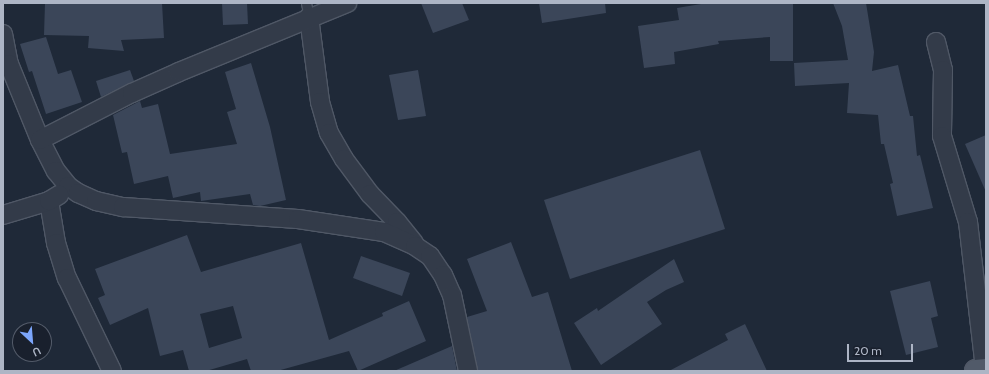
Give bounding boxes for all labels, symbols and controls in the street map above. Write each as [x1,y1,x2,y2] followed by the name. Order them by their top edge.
[12,322,52,362] north arrow
[849,336,915,362] scale bar
[854,343,882,358] text: 20 m
[30,344,43,360] text: U

